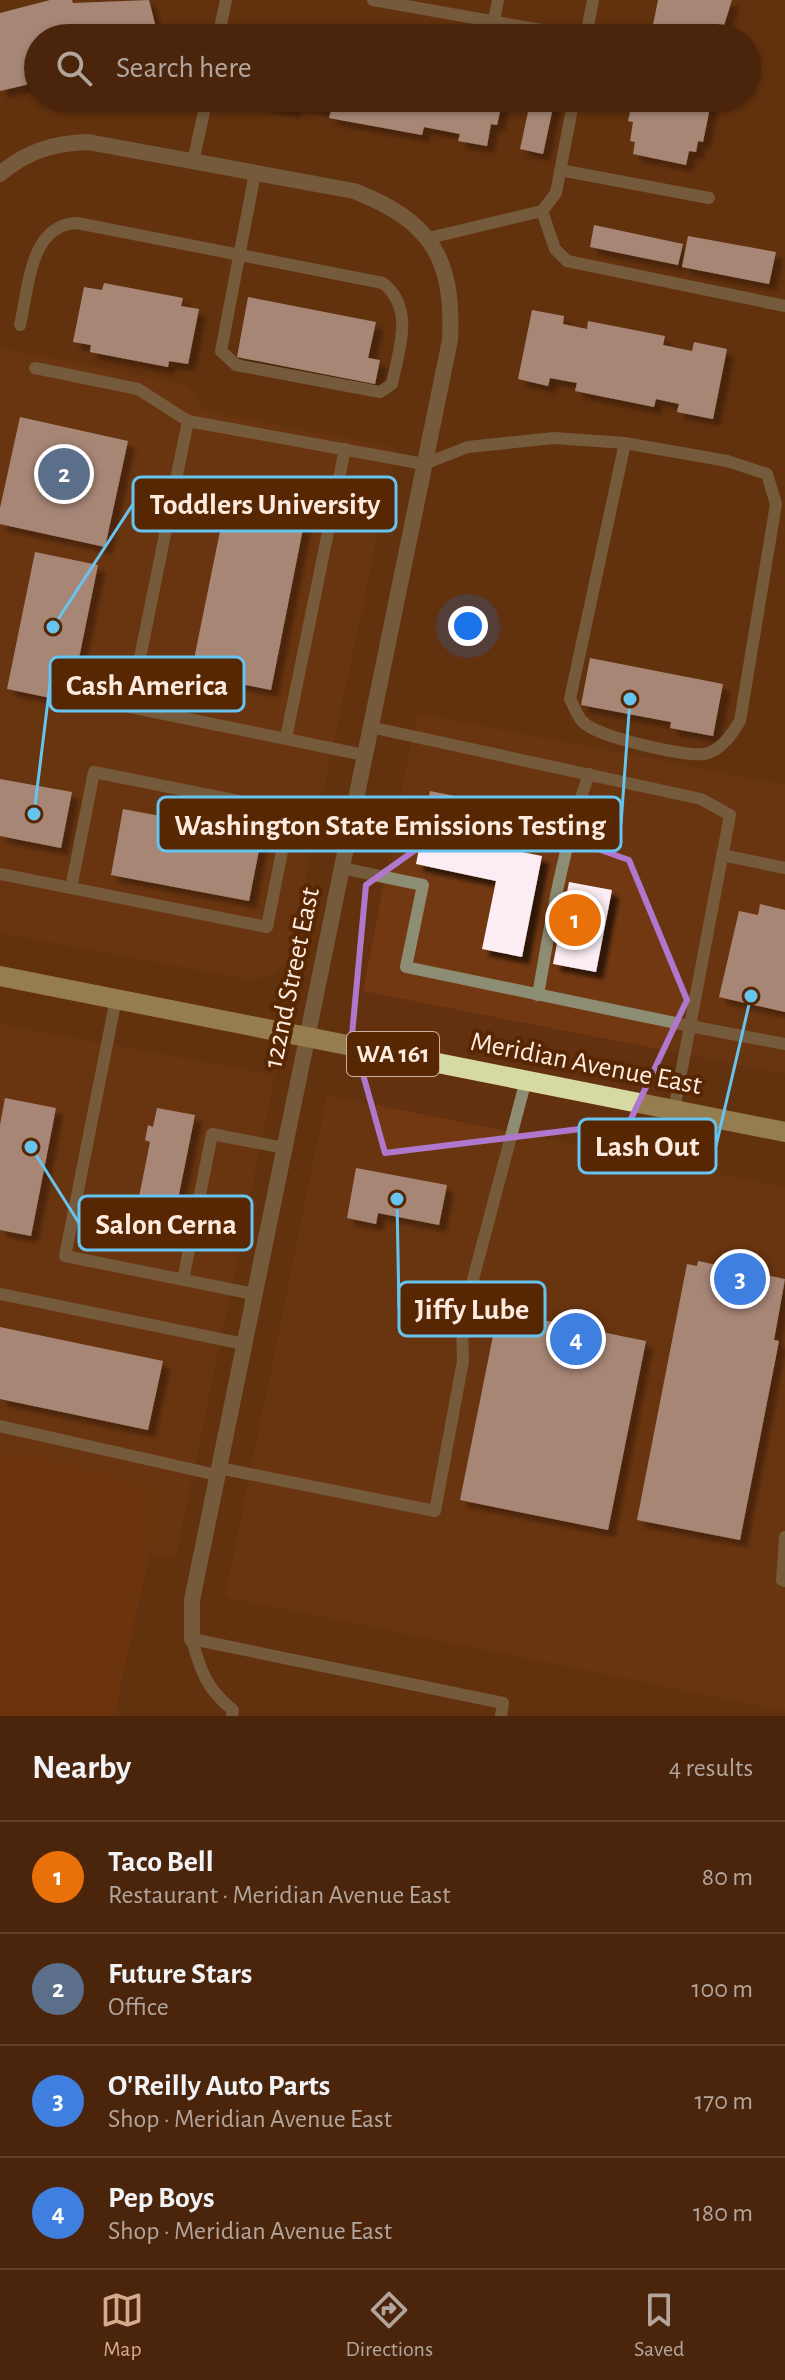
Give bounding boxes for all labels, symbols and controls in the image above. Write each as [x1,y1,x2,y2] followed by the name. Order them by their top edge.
[24,24,761,112] search box
[52,46,96,90] icon: search
[116,53,252,83] text: Search here
[38,444,90,504] pin: 2
[133,477,396,531] callout: Toddlers University
[150,490,381,520] text: Toddlers University
[448,606,488,646] your location
[50,657,244,711] callout: Cash America
[66,671,228,701] text: Cash America
[158,797,621,851] callout: Washington State Emissions Testing
[174,811,607,841] text: Washington State Emissions Testing
[259,885,325,1071] street label: 122nd Street East
[549,890,601,950] pin: 1
[468,1028,704,1100] street label: Meridian Avenue East
[347,1032,439,1076] road number: WA 161
[579,1119,716,1173] callout: Lash Out
[595,1132,699,1162] text: Lash Out
[79,1196,252,1250] callout: Salon Cerna
[95,1210,237,1240] text: Salon Cerna
[714,1249,766,1309] pin: 3
[399,1282,545,1336] callout: Jiffy Lube
[415,1295,529,1325] text: Jiffy Lube
[550,1309,602,1369] pin: 4
[32,1751,131,1785] text: Nearby
[669,1755,753,1781] text: 4 results
[108,1847,214,1877] text: Taco Bell
[53,1864,63,1890] text: 1
[702,1864,753,1890] text: 80 m
[108,1882,450,1908] text: Restaurant · Meridian Avenue East
[108,1959,252,1989] text: Future Stars
[52,1976,64,2002] text: 2
[692,1976,753,2002] text: 100 m
[108,1994,169,2020] text: Office
[108,2071,330,2101] text: O'Reilly Auto Parts
[52,2088,64,2114] text: 3
[694,2088,753,2114] text: 170 m
[108,2106,392,2132] text: Shop · Meridian Avenue East
[108,2183,214,2213] text: Pep Boys
[51,2200,65,2226] text: 4
[693,2200,753,2226] text: 180 m
[108,2218,392,2244] text: Shop · Meridian Avenue East
[100,2288,144,2362] tab: Map
[345,2288,433,2362] tab: Directions
[634,2288,684,2362] tab: Saved

